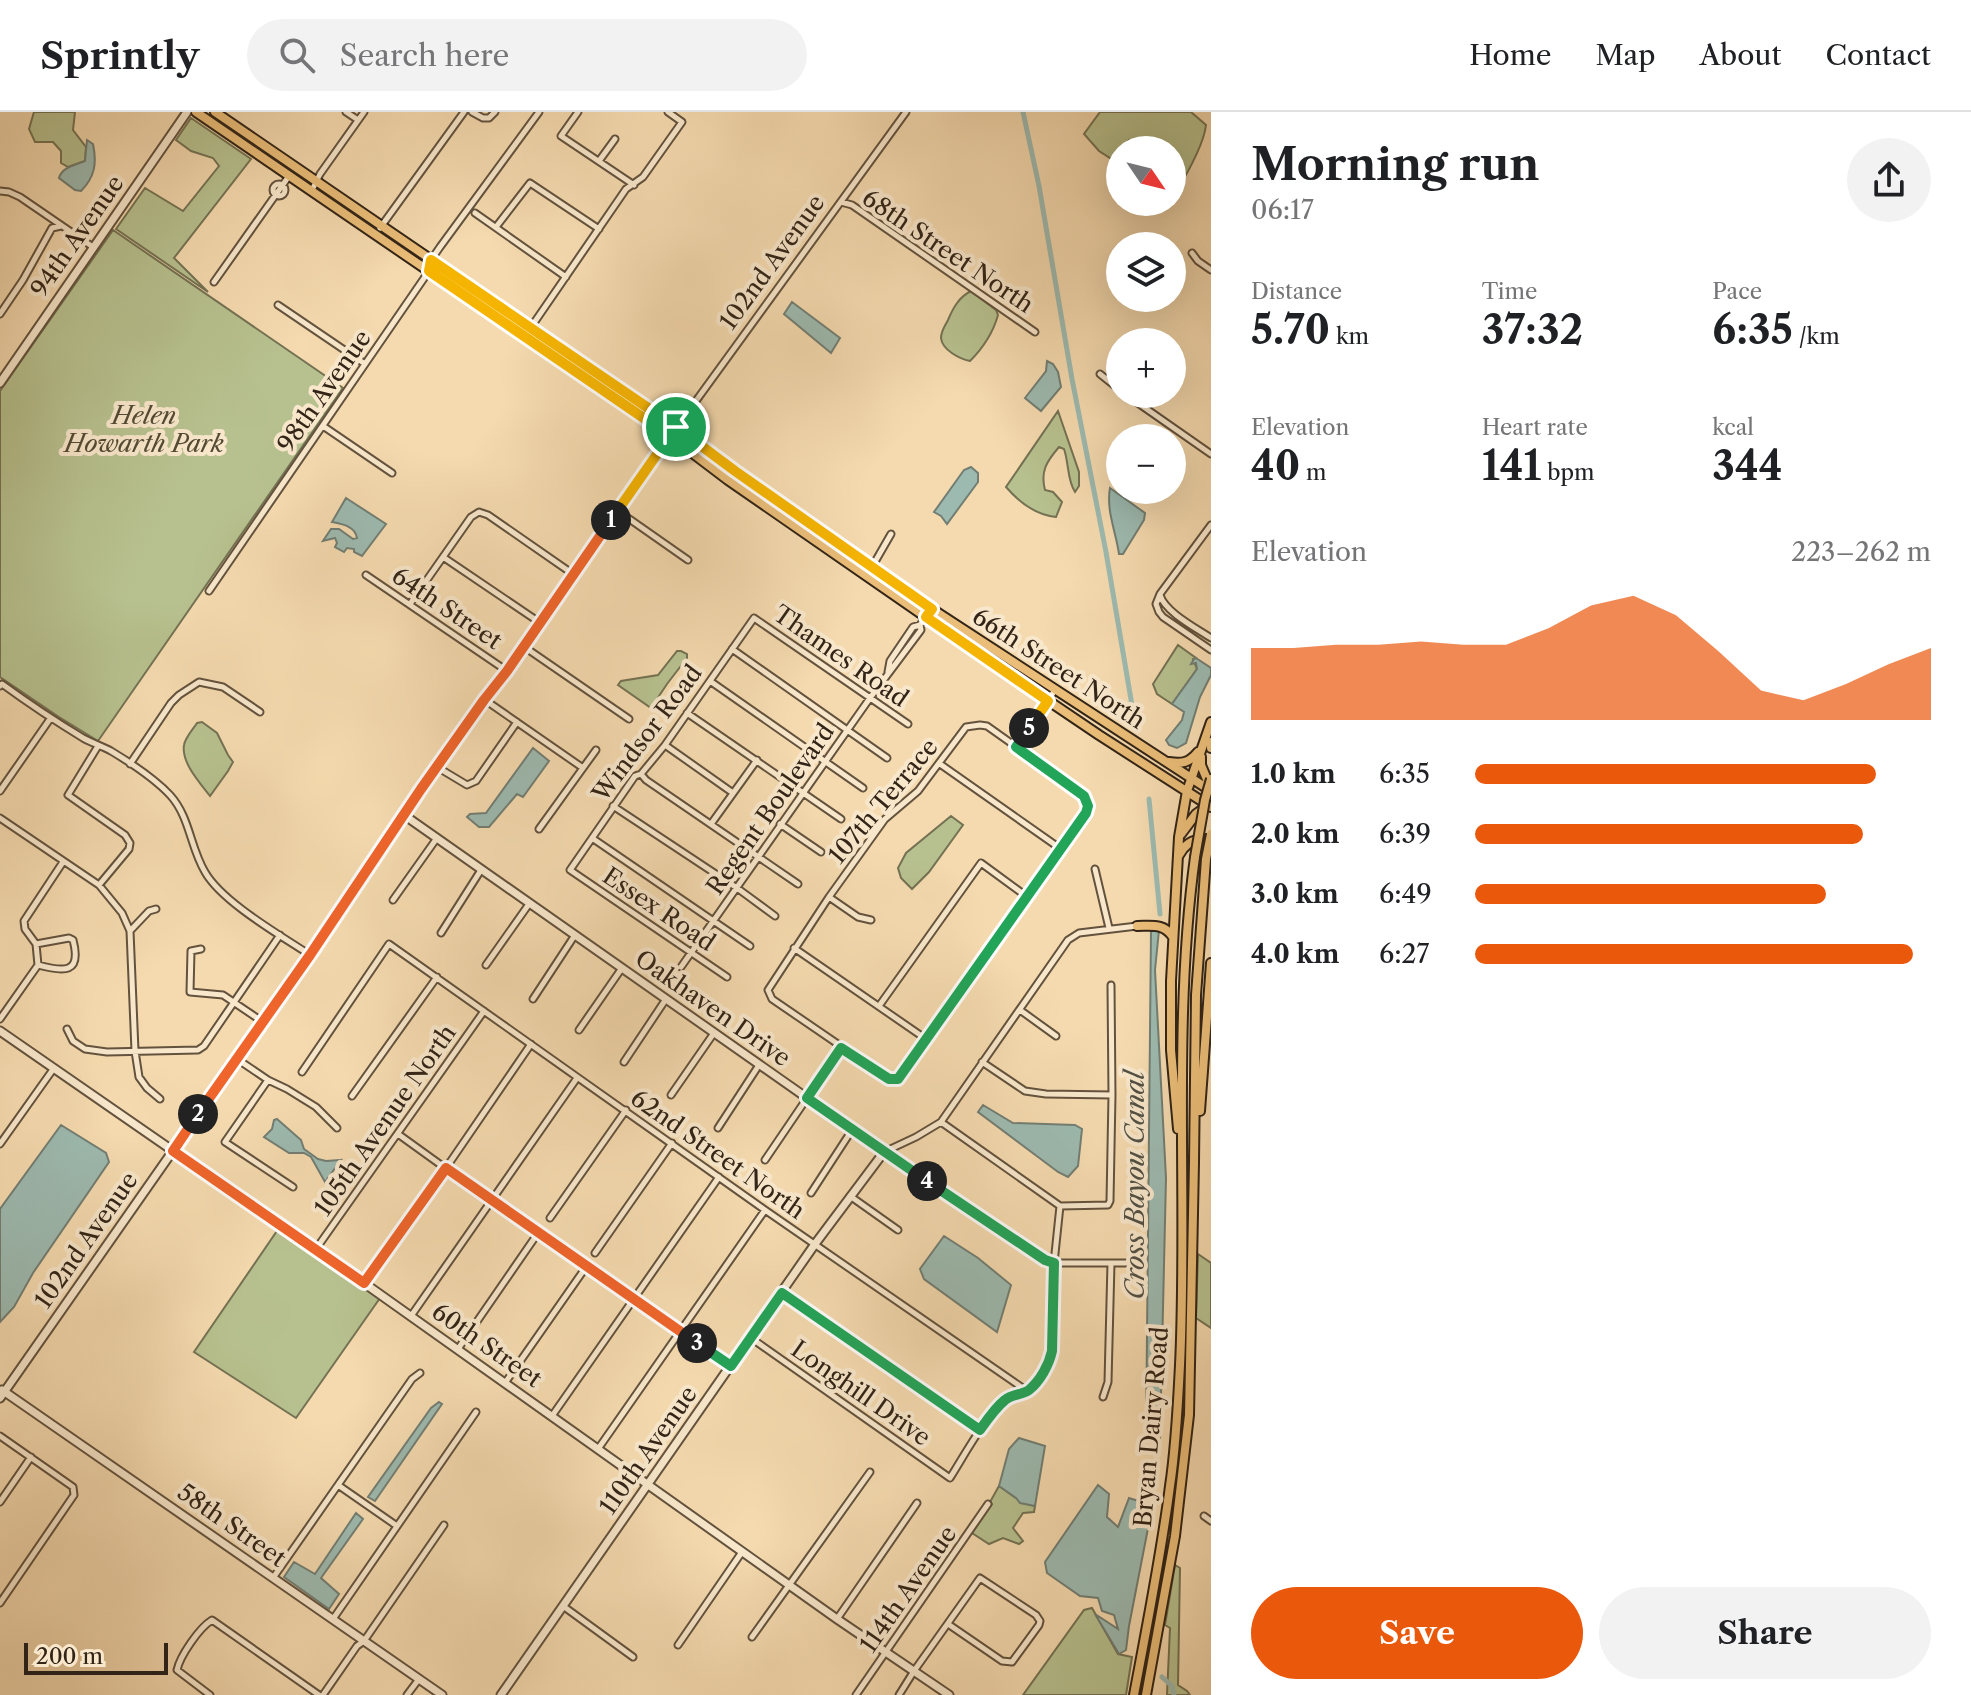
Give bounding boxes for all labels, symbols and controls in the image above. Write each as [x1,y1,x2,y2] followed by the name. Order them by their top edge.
[247,19,807,91] search box
[40,32,199,79] text: Sprintly
[275,33,319,77] icon: search
[339,37,509,74] text: Search here
[1469,38,1551,72] text: Home
[1595,38,1655,72] text: Map
[1699,38,1781,72] text: About
[1825,38,1931,72] text: Contact
[1106,136,1186,216] north arrow
[1106,136,1186,504] map controls
[1251,137,1540,191] text: Morning run
[1847,138,1931,222] button: share
[24,169,130,303] street label: 94th Avenue
[857,183,1039,319] street label: 68th Street North
[713,189,831,335] street label: 102nd Avenue
[1251,194,1314,226] text: 06:17
[1106,232,1186,312] button: layers
[1251,278,1342,305] text: Distance
[1482,278,1537,305] text: Time
[1712,278,1762,305] text: Pace
[1251,305,1330,354] text: 5.70
[1482,305,1583,354] text: 37:32
[1712,305,1793,354] text: 6:35
[1330,323,1369,350] text: km
[1793,323,1840,350] text: /km
[271,324,377,458] street label: 98th Avenue
[1106,328,1186,408] button: +
[642,393,710,461] pin
[62,401,224,458] park label: Helen Howarth Park
[654,405,698,449] icon: arrive
[1251,414,1349,441] text: Elevation
[1482,414,1588,441] text: Heart rate
[1712,414,1754,441] text: kcal
[1106,424,1186,504] button: −
[1251,441,1300,490] text: 40
[1482,441,1541,490] text: 141
[1712,441,1782,490] text: 344
[1300,459,1327,486] text: m
[1541,459,1595,486] text: bpm
[591,500,631,540] pin: 1
[606,506,616,533] text: 1
[1251,536,1367,568] text: Elevation
[1791,536,1931,568] text: 223–262 m
[387,561,508,655] street label: 64th Street
[768,599,914,713] street label: Thames Road
[967,601,1151,735] street label: 66th Street North
[586,659,708,808] street label: Windsor Road
[1009,708,1049,748] pin: 5
[1023,714,1035,741] text: 5
[700,717,840,900] street label: Regent Boulevard
[822,733,944,869] street label: 107th Terrace
[1251,758,1336,790] text: 1.0 km
[1379,758,1430,790] text: 6:35
[1251,818,1339,850] text: 2.0 km
[1379,818,1431,850] text: 6:39
[597,861,721,957] street label: Essex Road
[1251,878,1339,910] text: 3.0 km
[1379,878,1432,910] text: 6:49
[1251,938,1339,970] text: 4.0 km
[1379,938,1429,970] text: 6:27
[630,944,796,1072] street label: Oakhaven Drive
[308,1019,462,1221] street label: 105th Avenue North
[1119,1068,1151,1299] water label: Cross Bayou Canal
[625,1083,811,1225] street label: 62nd Street North
[178,1094,218,1134] pin: 2
[192,1100,205,1127] text: 2
[907,1161,947,1201] pin: 4
[28,1166,144,1314] street label: 102nd Avenue
[920,1167,934,1194] text: 4
[427,1297,548,1394] street label: 60th Street
[677,1323,717,1363] pin: 3
[1128,1325,1174,1529] street label: Bryan Dairy Road
[691,1329,703,1356] text: 3
[786,1334,936,1452] street label: Longhill Drive
[593,1380,703,1520] street label: 110th Avenue
[172,1477,292,1573] street label: 58th Street
[854,1520,962,1658] street label: 114th Avenue
[1251,1587,1583,1679] button: Save
[1599,1587,1931,1679] button: Share
[24,1639,168,1675] scale bar
[36,1643,103,1670] text: 200 m

